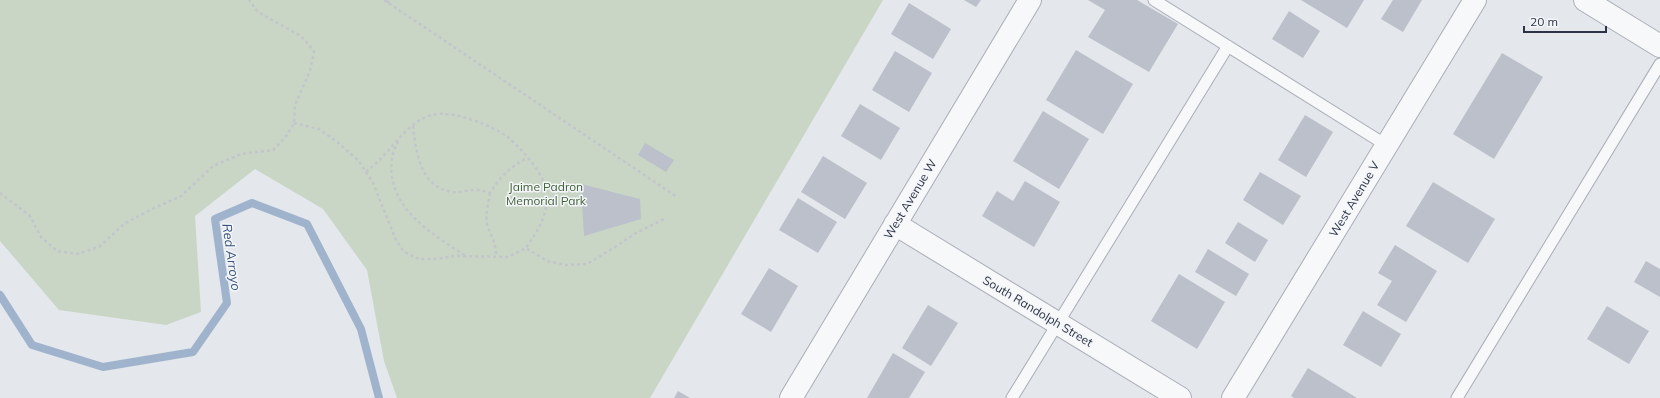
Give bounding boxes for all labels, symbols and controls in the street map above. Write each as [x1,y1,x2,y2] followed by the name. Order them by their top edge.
[1524,8,1606,34] scale bar
[1530,14,1558,29] text: 20 m
[880,156,940,242] street label: West Avenue W
[1326,158,1383,240] street label: West Avenue V
[506,179,587,208] park label: Jaime Padron Memorial Park
[219,222,245,292] water label: Red Arroyo
[980,272,1096,350] street label: South Randolph Street

